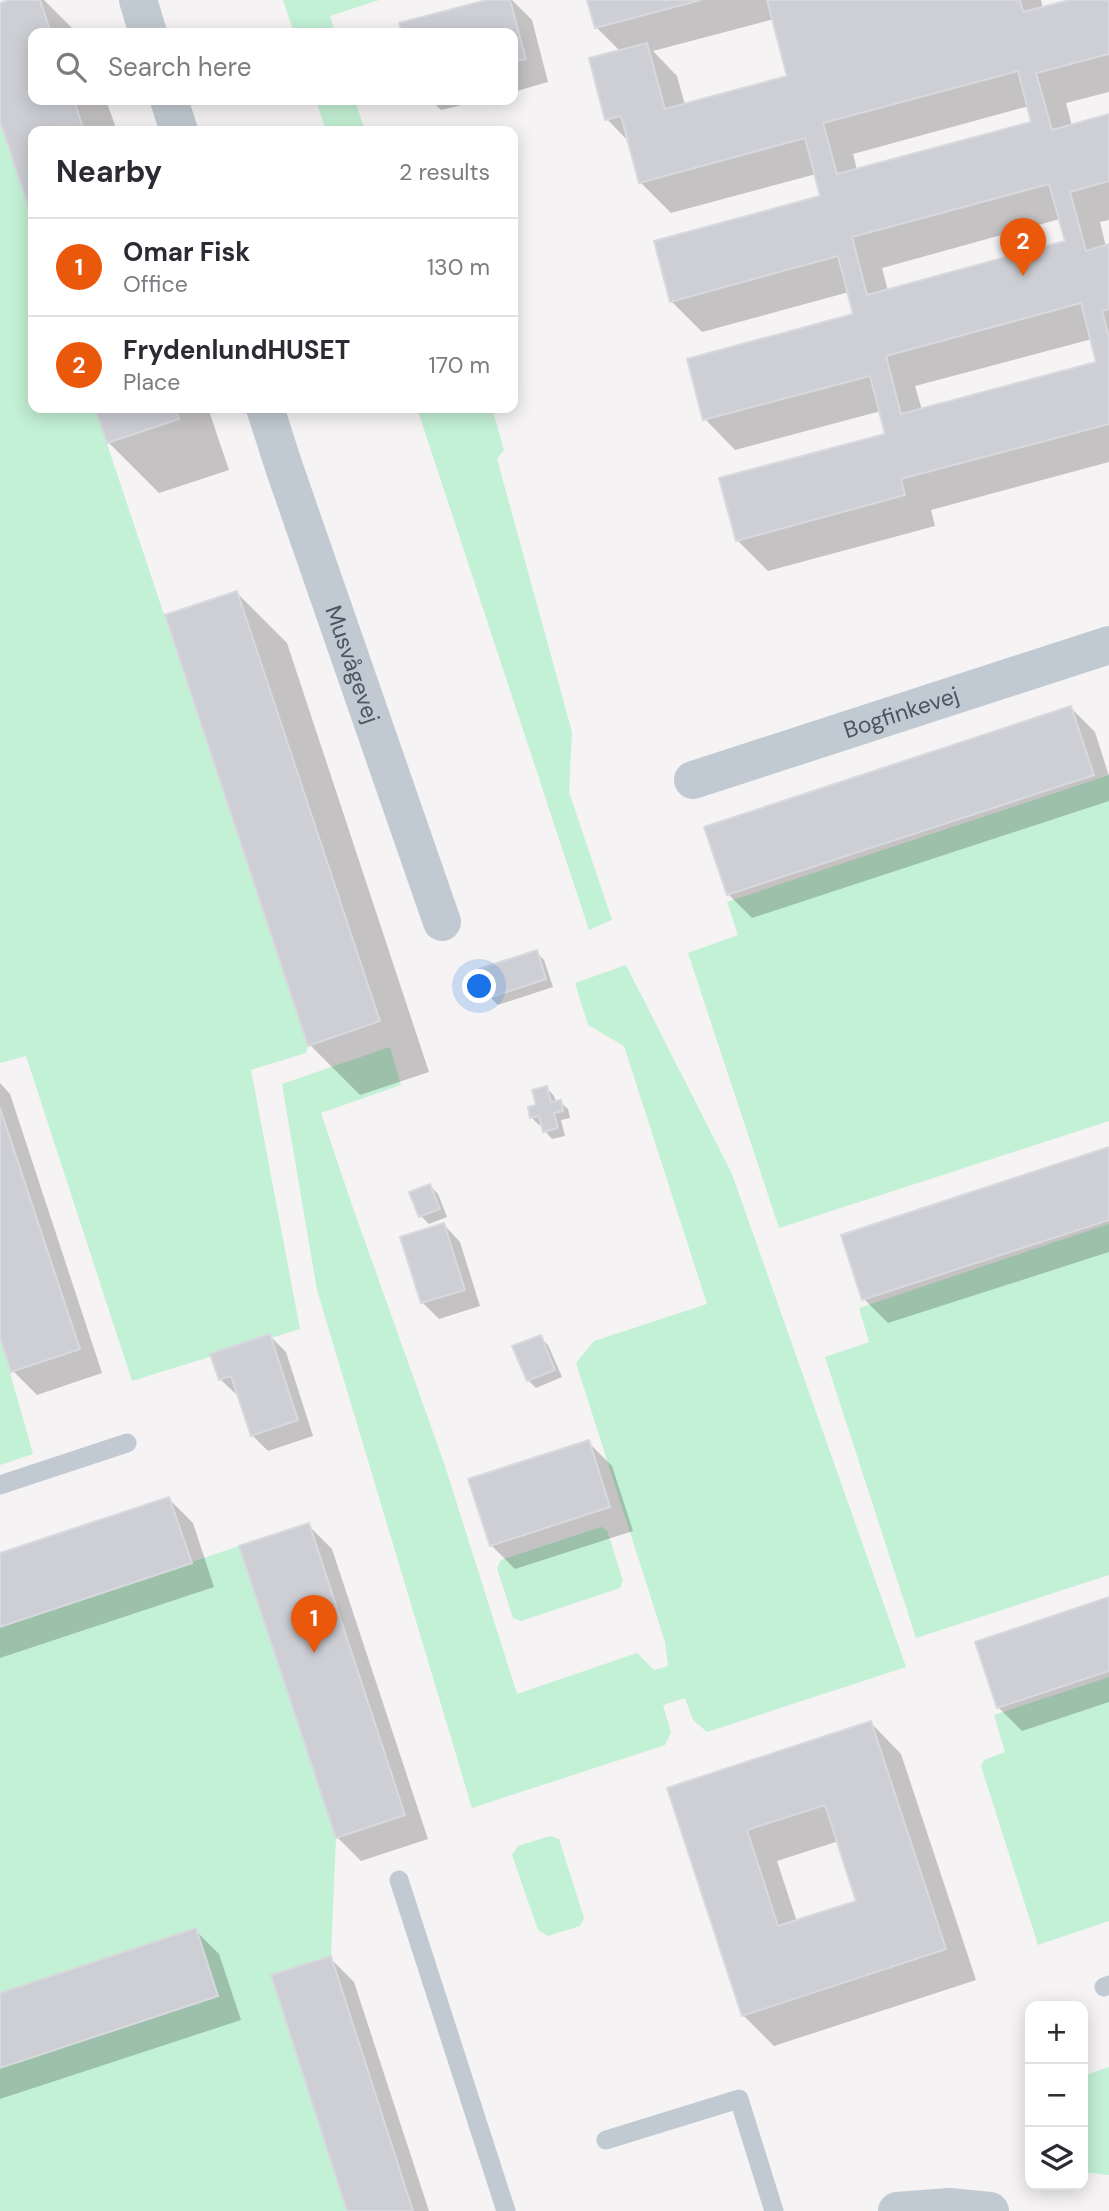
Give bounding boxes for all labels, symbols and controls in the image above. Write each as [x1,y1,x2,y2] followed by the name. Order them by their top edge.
[28,28,518,105] search box
[52,48,90,86] icon: search
[108,50,251,84] text: Search here
[56,152,162,191] text: Nearby
[399,157,490,187] text: 2 results
[1000,218,1046,276] pin: 2
[123,235,250,269] text: Omar Fisk
[75,252,83,282] text: 1
[427,252,490,282] text: 130 m
[123,269,188,299] text: Office
[123,333,350,367] text: FrydenlundHUSET
[72,350,86,380] text: 2
[429,350,490,380] text: 170 m
[123,367,180,397] text: Place
[318,602,387,727] street label: Musvågevej
[840,680,963,745] street label: Bogfinkevej
[462,969,496,1003] your location
[291,1595,337,1653] pin: 1
[1025,2001,1088,2190] map controls
[1025,2001,1088,2064] button: +
[1025,2064,1088,2127] button: −
[1025,2127,1088,2190] button: layers

